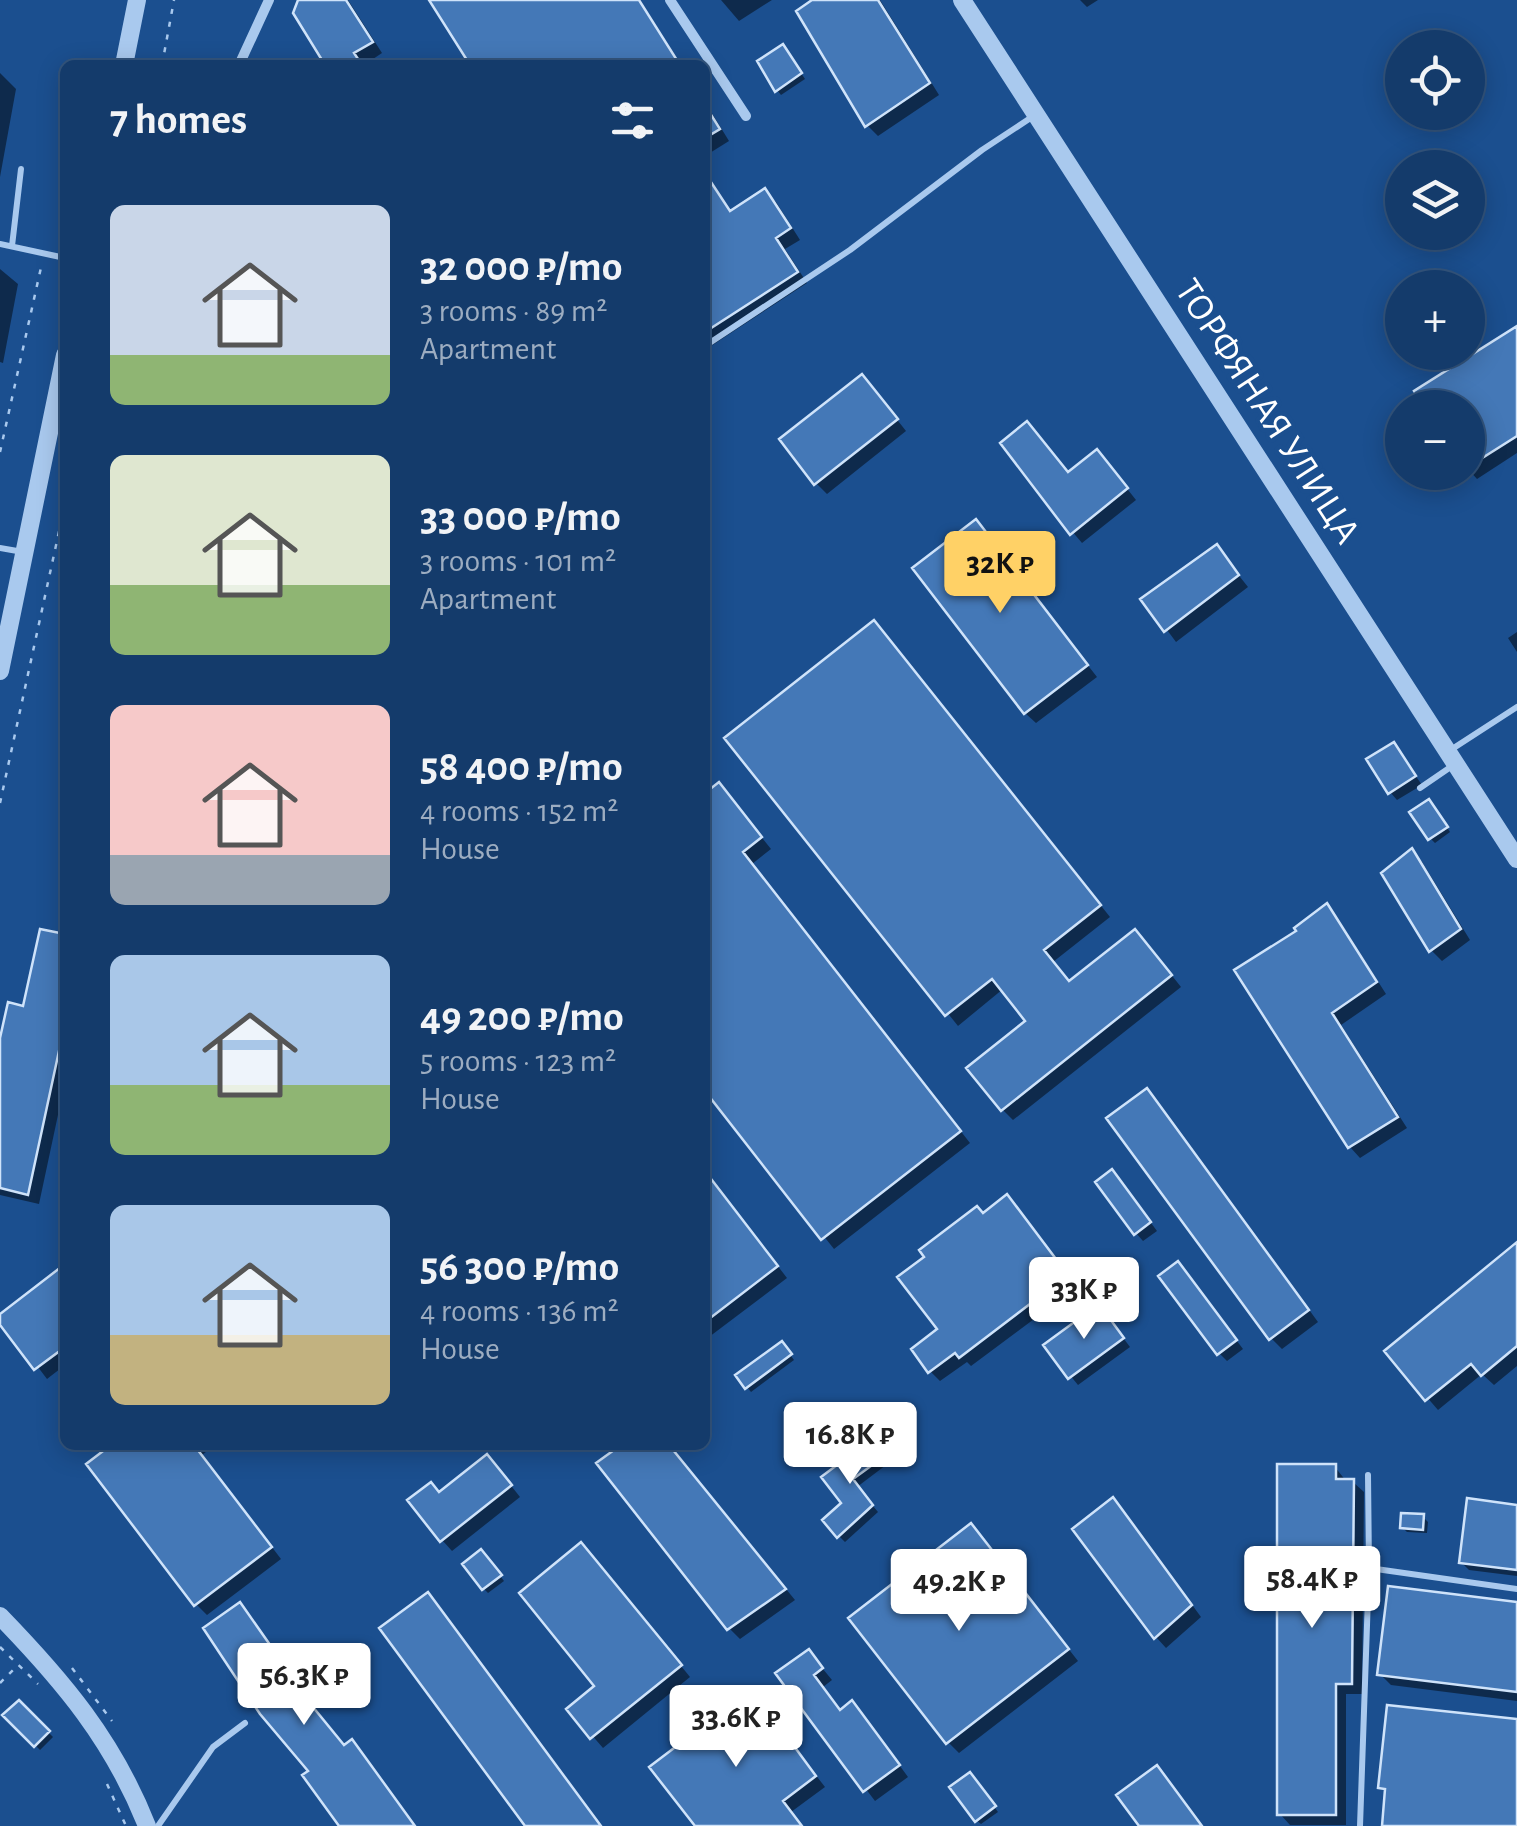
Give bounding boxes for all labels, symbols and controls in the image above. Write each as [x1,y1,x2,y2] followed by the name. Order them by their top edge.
[1385,30,1485,490] map controls
[1385,30,1485,130] button: locate
[605,93,660,148] icon: filters
[110,99,247,141] text: 7 homes
[1385,150,1485,250] button: layers
[190,245,310,365] icon: home
[420,246,622,288] text: 32 000 ₽/mo
[1385,270,1485,370] button: +
[1168,273,1366,551] street label: ТОРФЯНАЯ УЛИЦА
[420,295,607,327] text: 3 rooms · 89 m²
[420,333,556,365] text: Apartment
[1385,390,1485,490] button: −
[190,495,310,615] icon: home
[420,496,621,538] text: 33 000 ₽/mo
[930,531,1070,616] pin: 32K ₽
[420,545,616,577] text: 3 rooms · 101 m²
[966,547,1034,579] text: 32K ₽
[420,583,556,615] text: Apartment
[190,745,310,865] icon: home
[420,746,623,788] text: 58 400 ₽/mo
[420,795,618,827] text: 4 rooms · 152 m²
[420,833,500,865] text: House
[190,995,310,1115] icon: home
[420,996,624,1038] text: 49 200 ₽/mo
[420,1045,616,1077] text: 5 rooms · 123 m²
[420,1083,500,1115] text: House
[190,1245,310,1365] icon: home
[420,1246,619,1288] text: 56 300 ₽/mo
[1014,1257,1154,1342] pin: 33K ₽
[1051,1273,1117,1305] text: 33K ₽
[420,1295,619,1327] text: 4 rooms · 136 m²
[420,1333,500,1365] text: House
[758,1402,942,1487] pin: 16.8K ₽
[806,1418,894,1450] text: 16.8K ₽
[1220,1546,1404,1631] pin: 58.4K ₽
[867,1549,1051,1634] pin: 49.2K ₽
[1266,1562,1358,1594] text: 58.4K ₽
[913,1565,1005,1597] text: 49.2K ₽
[212,1643,396,1728] pin: 56.3K ₽
[260,1659,348,1691] text: 56.3K ₽
[644,1685,828,1770] pin: 33.6K ₽
[692,1701,780,1733] text: 33.6K ₽

